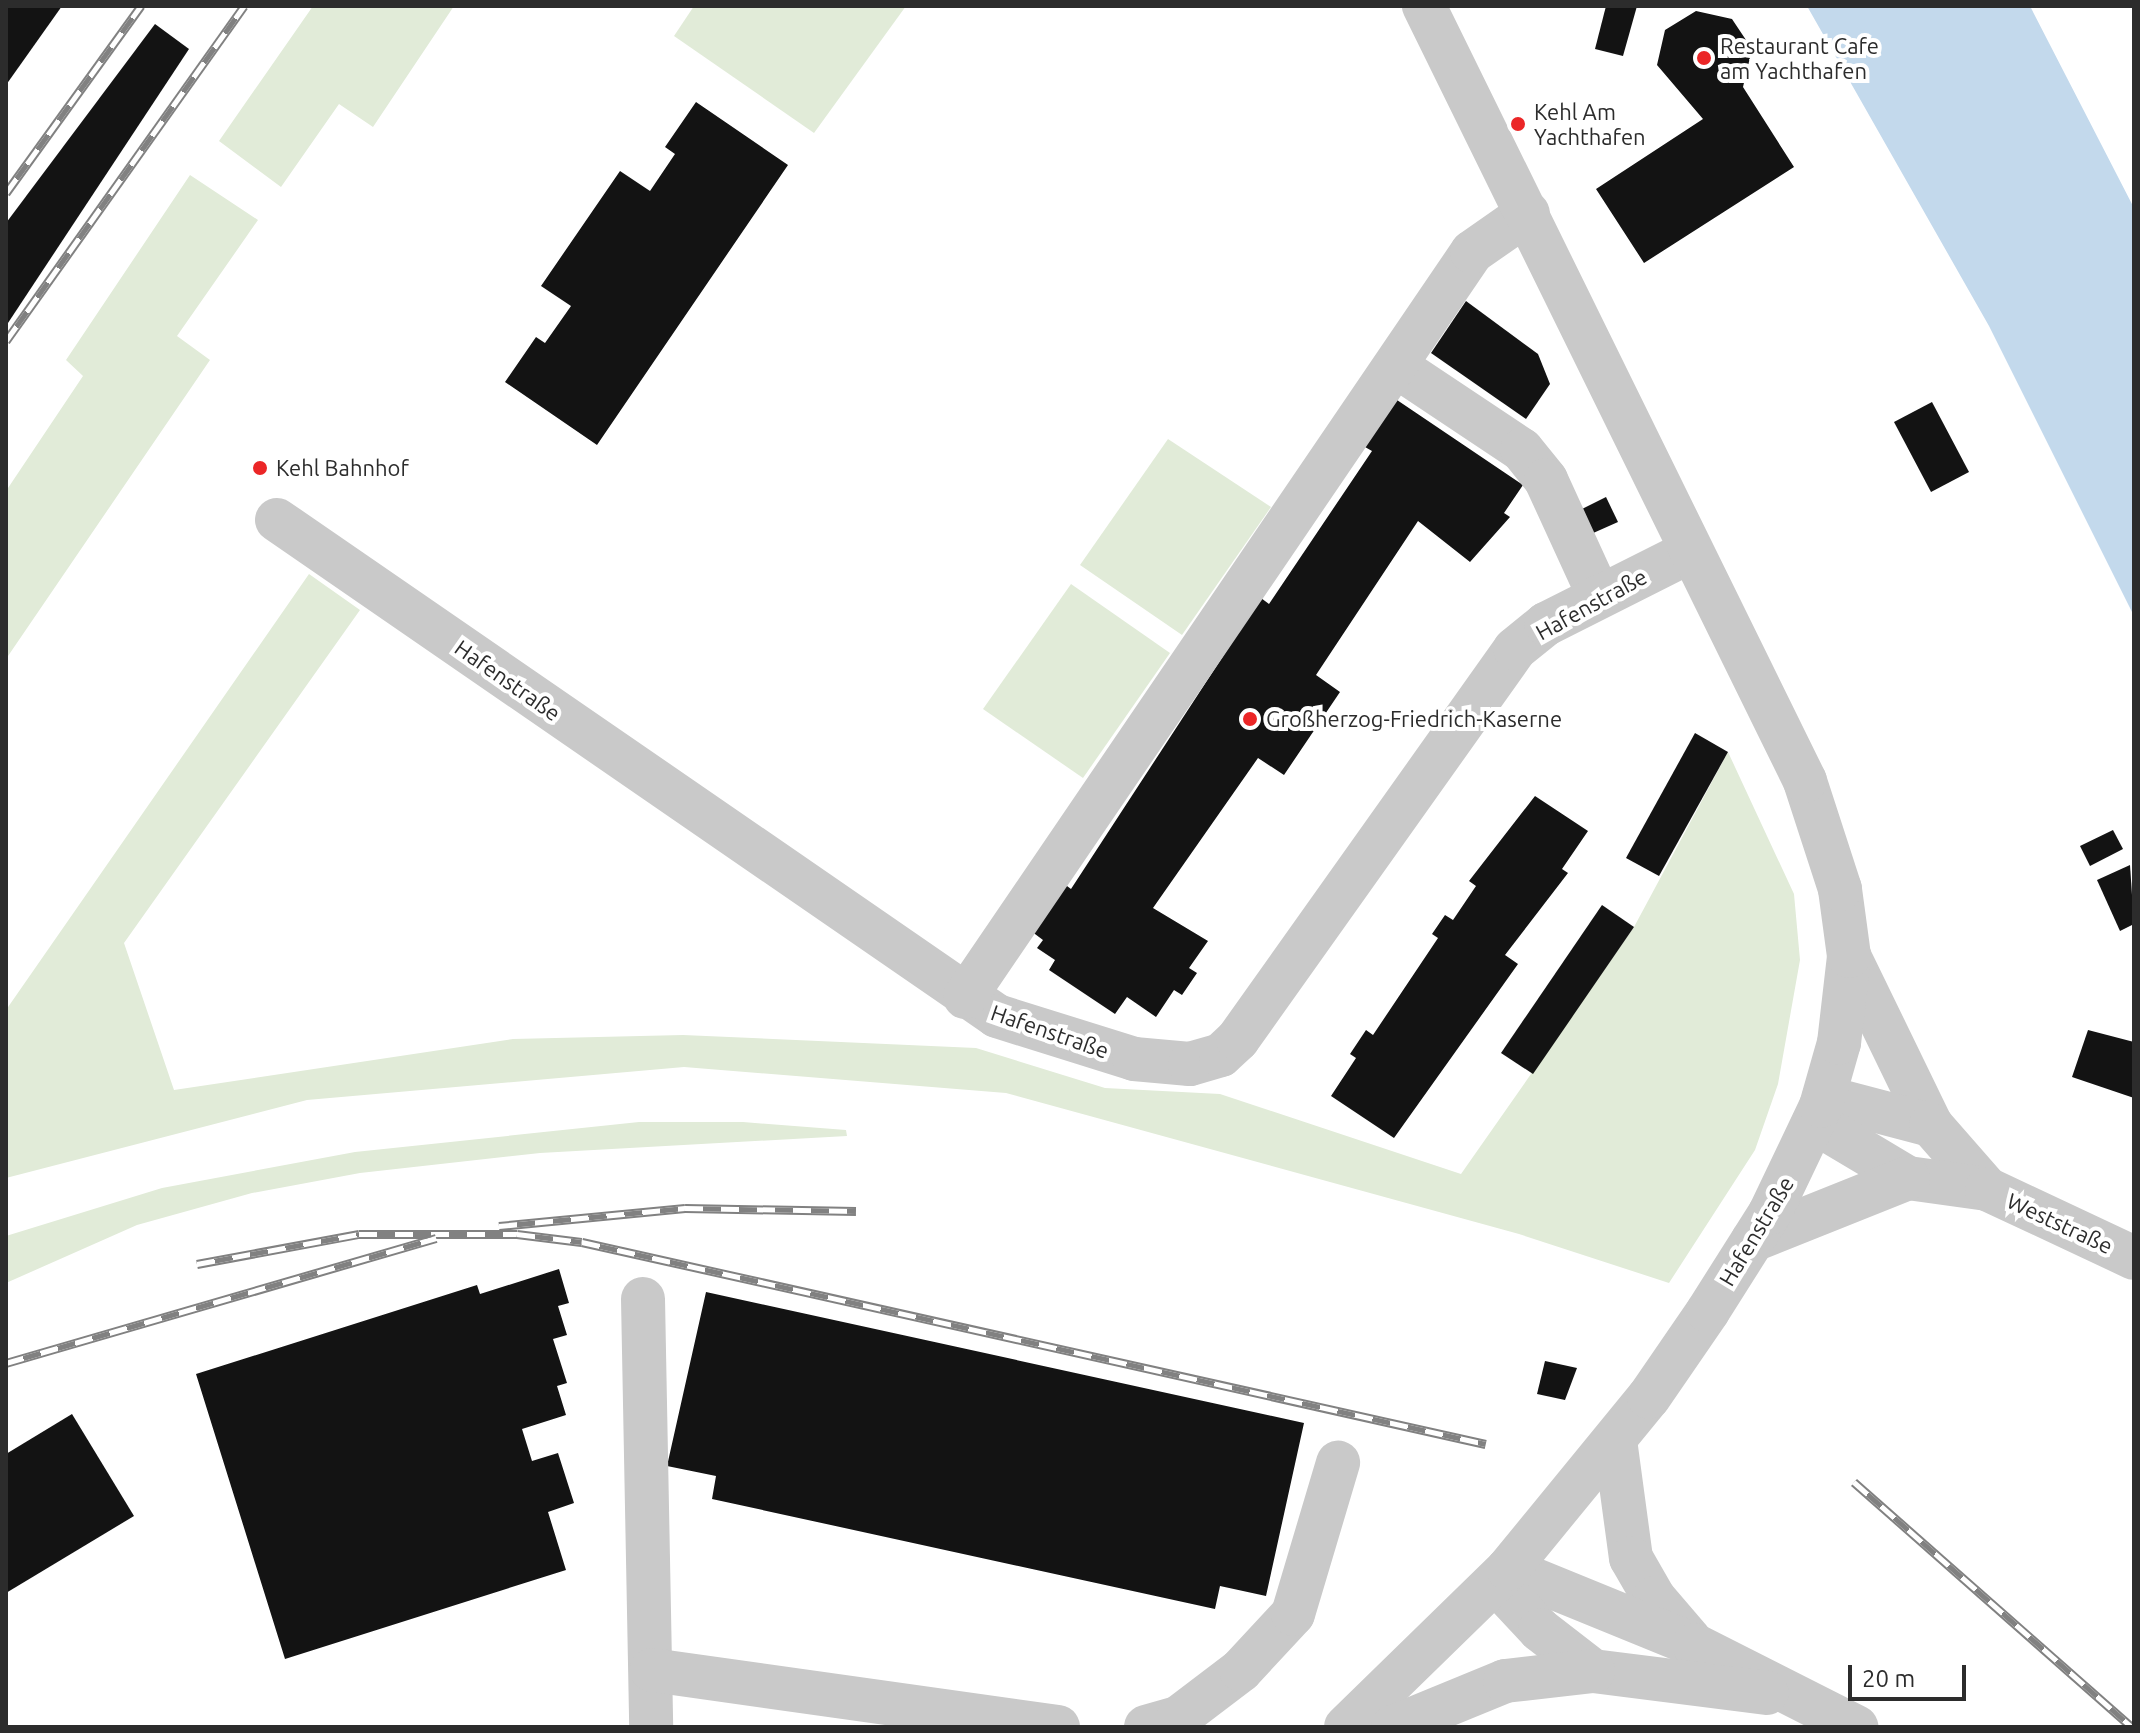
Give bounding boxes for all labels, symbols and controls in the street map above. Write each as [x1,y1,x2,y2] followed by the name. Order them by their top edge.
[1720,32,1879,84] place label: Restaurant Cafe am Yachthafen
[1695,49,1713,67] marker: Restaurant Cafe am Yachthafen
[1534,98,1646,150] place label: Kehl Am Yachthafen
[1509,115,1527,133] marker: Kehl Am Yachthafen
[276,455,409,481] place label: Kehl Bahnhof
[251,459,269,477] marker: Kehl Bahnhof
[1531,563,1651,645] street label: Hafenstraße
[450,634,566,726] street label: Hafenstraße
[1266,706,1562,732] place label: Großherzog-Friedrich-Kaserne
[1241,710,1259,728] marker: Großherzog-Friedrich-Kaserne
[988,999,1112,1063] street label: Hafenstraße
[1713,1172,1799,1290] street label: Hafenstraße
[2003,1187,2117,1259] street label: Weststraße
[1852,1649,1970,1699] scale bar
[1862,1665,1915,1692] text: 20 m

